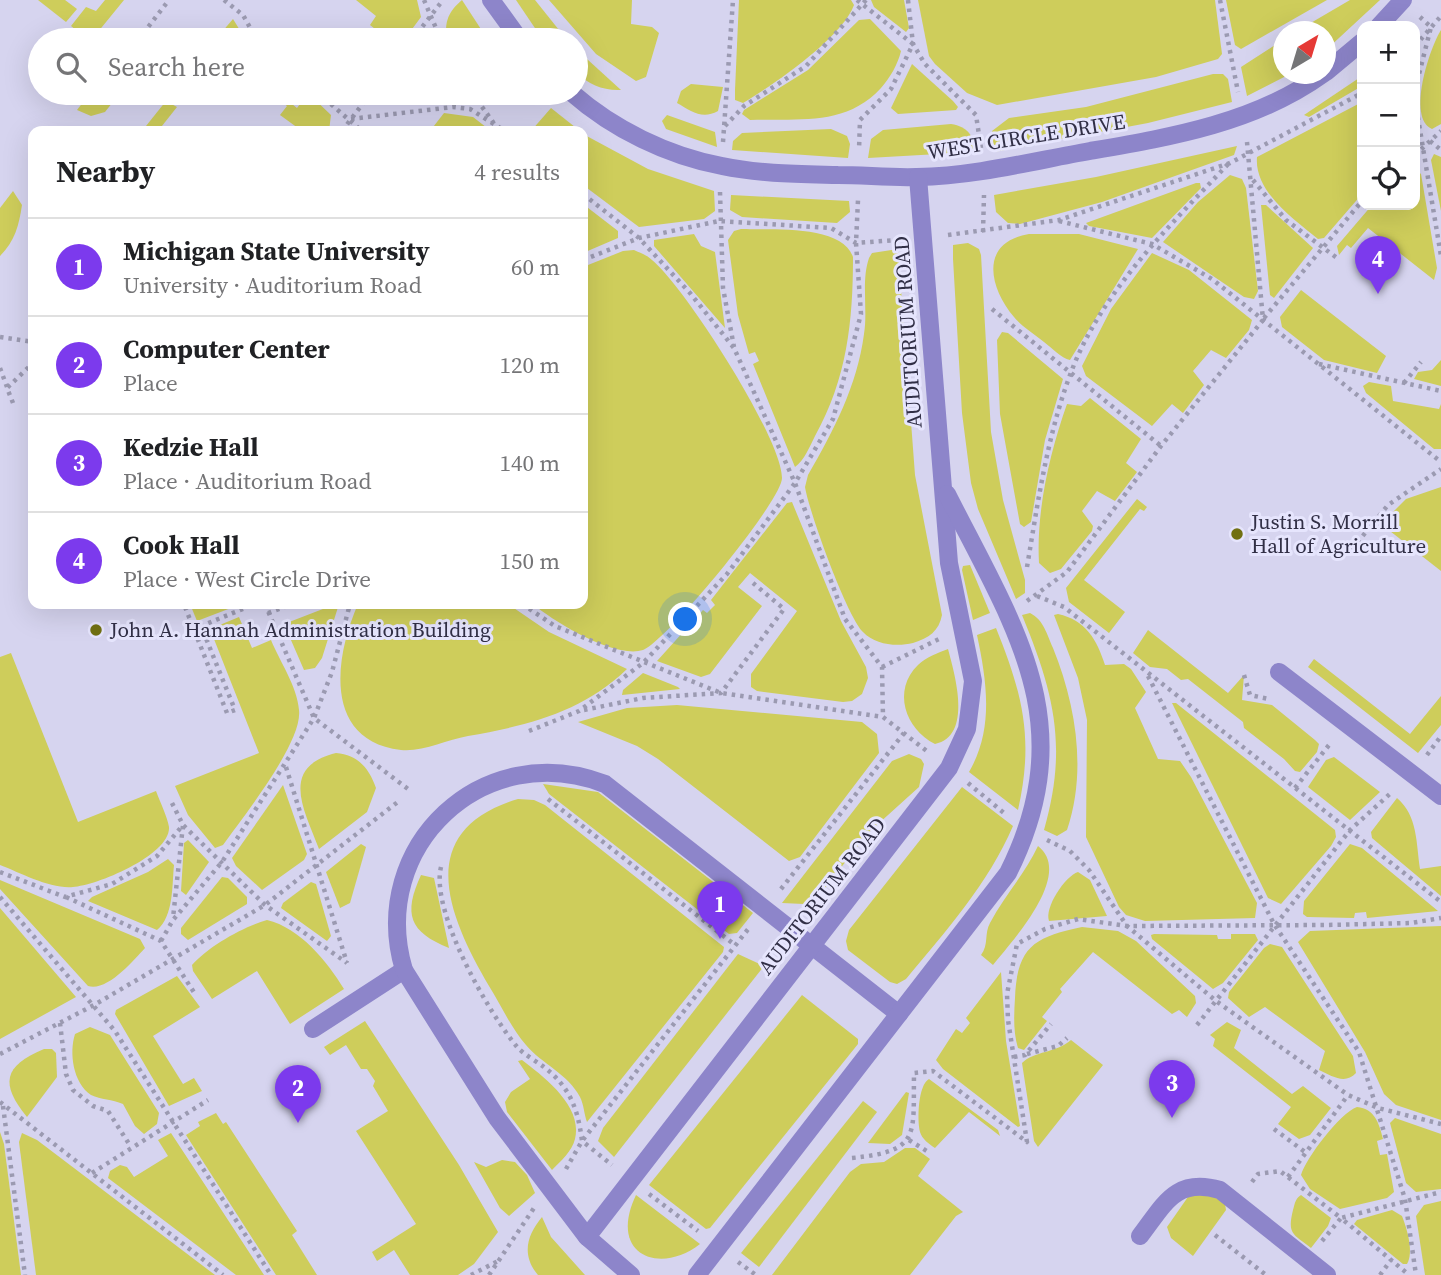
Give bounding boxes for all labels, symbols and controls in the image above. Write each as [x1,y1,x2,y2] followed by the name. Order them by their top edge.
[1273,21,1336,84] north arrow
[1357,21,1420,210] map controls
[1357,21,1420,84] button: +
[28,28,588,105] search box
[52,48,90,86] icon: search
[108,49,245,85] text: Search here
[1357,84,1420,147] button: −
[925,107,1127,167] street label: WEST CIRCLE DRIVE
[1357,147,1420,210] button: locate
[56,151,155,192] text: Nearby
[474,156,560,188] text: 4 results
[123,233,430,269] text: Michigan State University
[886,235,929,429] street label: AUDITORIUM ROAD
[1355,236,1401,294] pin: 4
[73,251,85,283] text: 1
[511,251,560,283] text: 60 m
[123,269,422,301] text: University · Auditorium Road
[123,331,330,367] text: Computer Center
[73,349,85,381] text: 2
[499,349,560,381] text: 120 m
[123,367,178,399] text: Place
[123,429,259,465] text: Kedzie Hall
[73,447,85,479] text: 3
[499,447,560,479] text: 140 m
[123,465,372,497] text: Place · Auditorium Road
[1250,507,1426,560] place label: Justin S. Morrill Hall of Agriculture
[1229,526,1245,542] marker: Justin S. Morrill Hall of Agriculture
[123,527,240,563] text: Cook Hall
[73,545,85,577] text: 4
[499,545,560,577] text: 150 m
[123,563,371,595] text: Place · West Circle Drive
[668,602,702,636] your location
[109,615,491,644] place label: John A. Hannah Administration Building
[88,622,104,638] marker: John A. Hannah Administration Building
[751,811,892,980] street label: AUDITORIUM ROAD
[697,881,743,939] pin: 1
[1149,1060,1195,1118] pin: 3
[275,1065,321,1123] pin: 2

